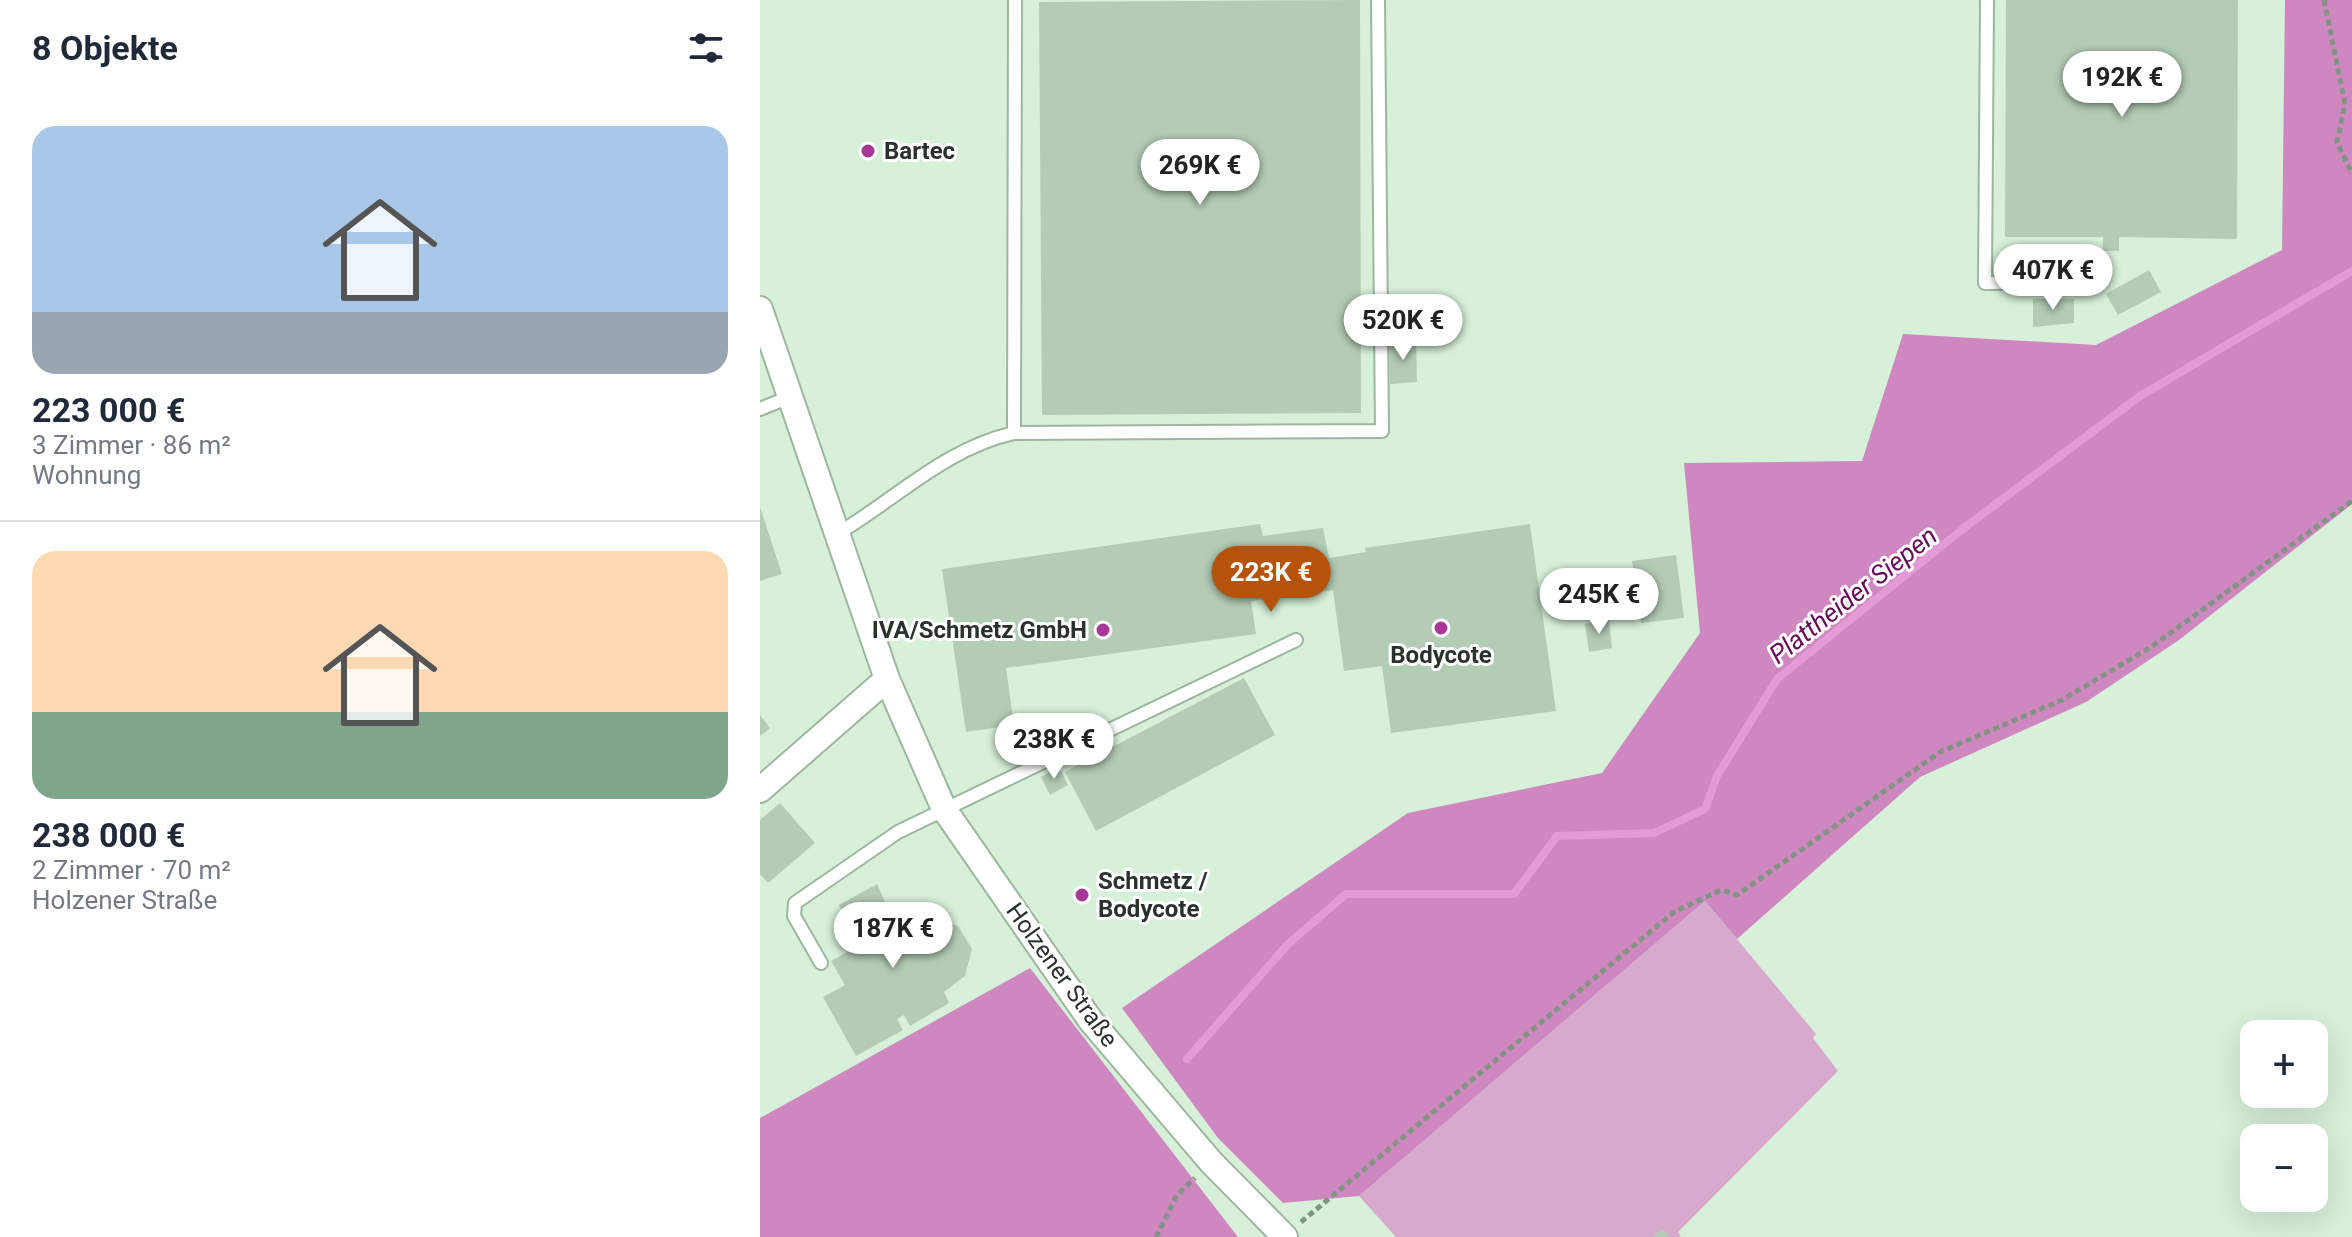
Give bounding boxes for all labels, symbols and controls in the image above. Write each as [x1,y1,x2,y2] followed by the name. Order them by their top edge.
[684,26,728,70] icon: filters
[32,28,178,68] text: 8 Objekte
[2057,51,2187,119] pin: 192K €
[2081,62,2163,92] text: 192K €
[884,137,955,165] place label: Bartec
[1135,139,1265,207] pin: 269K €
[859,142,877,160] marker: Bartec
[1159,150,1241,180] text: 269K €
[308,178,452,322] icon: home
[1988,244,2118,312] pin: 407K €
[2012,255,2094,285] text: 407K €
[1338,294,1468,362] pin: 520K €
[1362,305,1444,335] text: 520K €
[32,390,185,430] text: 223 000 €
[32,430,231,460] text: 3 Zimmer · 86 m²
[32,460,141,490] text: Wohnung
[1763,520,1943,670] water label: Plattheider Siepen
[1206,546,1336,614] pin: 223K €
[1230,557,1312,587] text: 223K €
[1534,568,1664,636] pin: 245K €
[1558,579,1640,609] text: 245K €
[308,603,452,747] icon: home
[872,616,1087,644] place label: IVA/Schmetz GmbH
[1432,619,1450,637] marker: Bodycote
[1094,621,1112,639] marker: IVA/Schmetz GmbH
[1390,641,1492,669] place label: Bodycote
[989,713,1119,781] pin: 238K €
[1013,724,1095,754] text: 238K €
[32,815,185,855] text: 238 000 €
[32,855,231,885] text: 2 Zimmer · 70 m²
[1098,867,1208,923] place label: Schmetz / Bodycote
[32,885,217,915] text: Holzener Straße
[1073,886,1091,904] marker: Schmetz / Bodycote
[1000,898,1124,1052] street label: Holzener Straße
[828,902,958,970] pin: 187K €
[852,913,934,943] text: 187K €
[2240,1020,2328,1212] map controls
[2240,1020,2328,1108] button: +
[2240,1124,2328,1212] button: −

